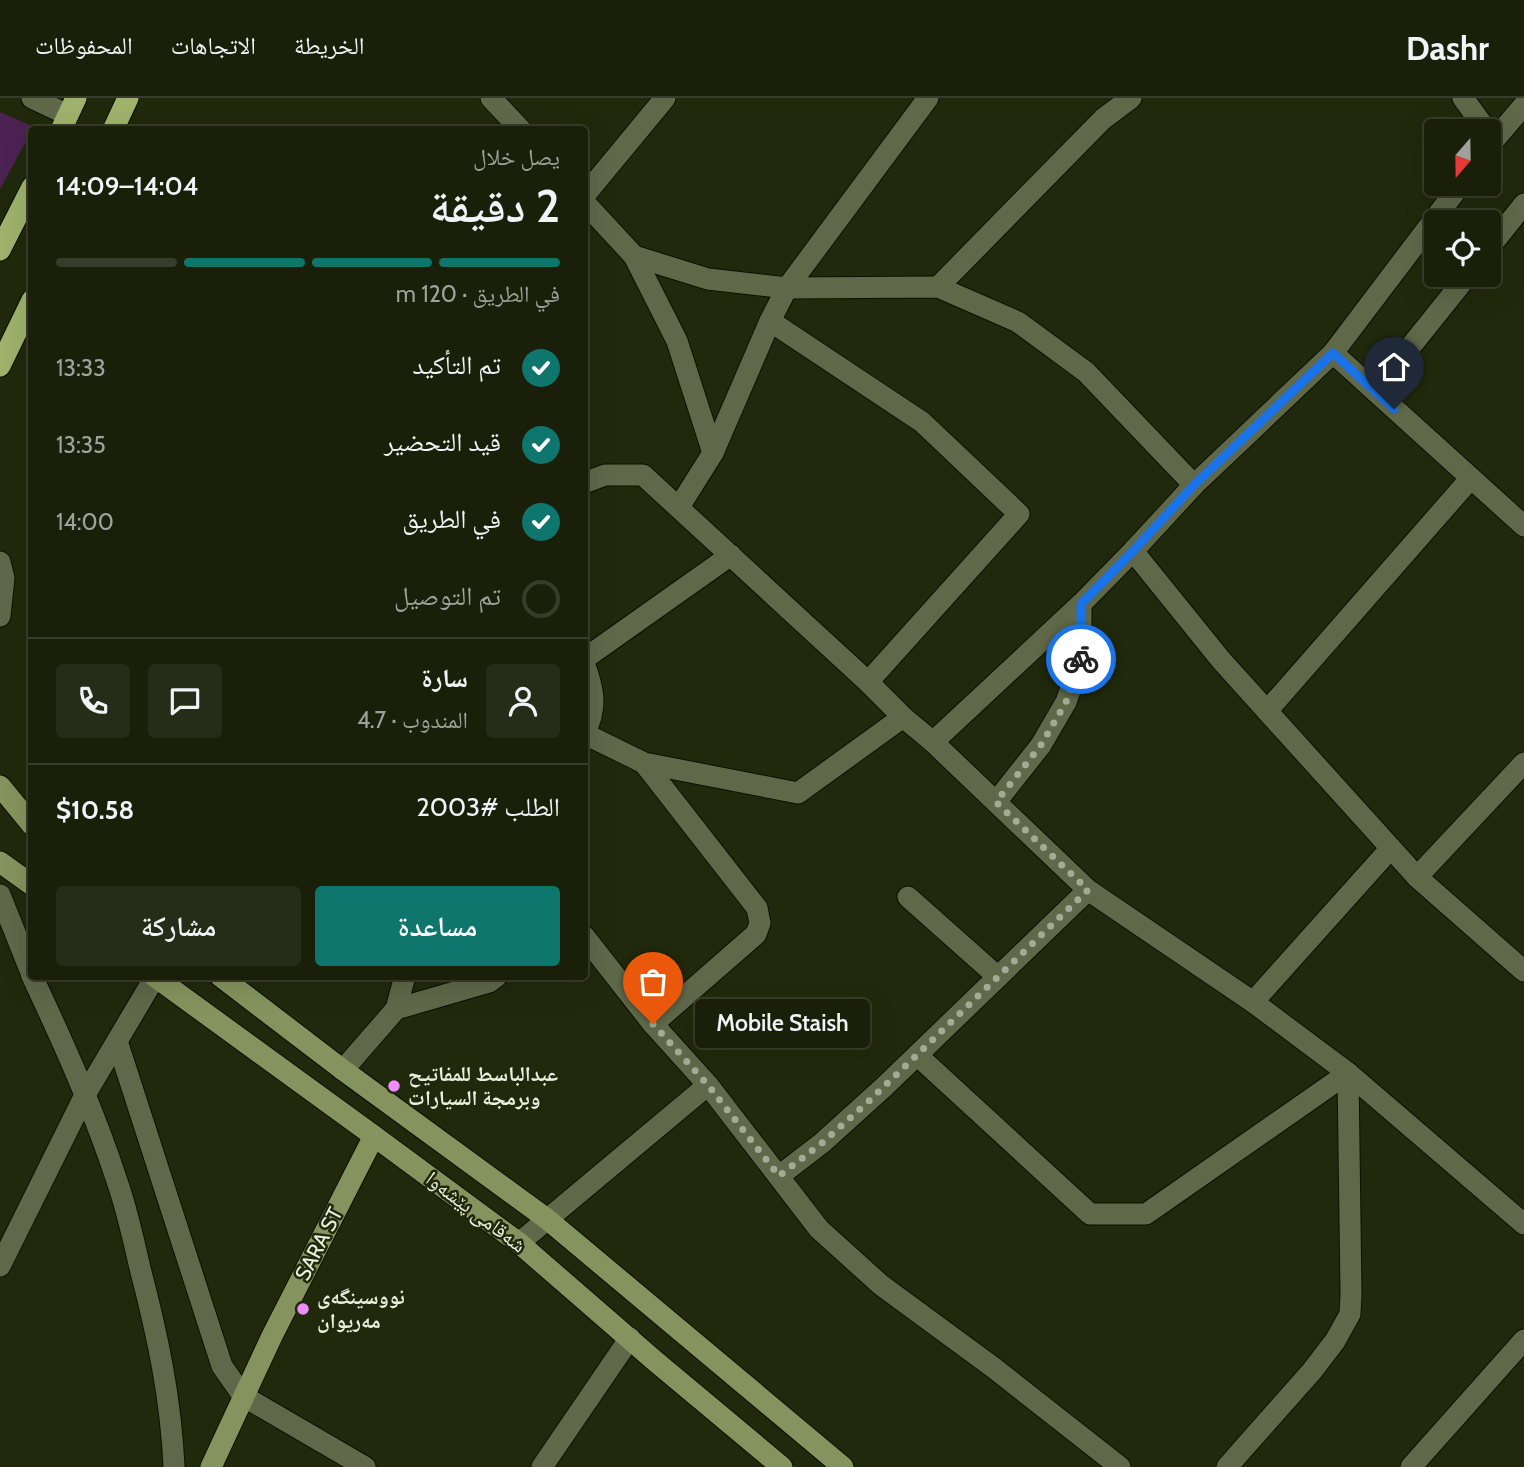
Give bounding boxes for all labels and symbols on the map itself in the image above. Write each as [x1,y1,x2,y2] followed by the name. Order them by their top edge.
[1424,119,1502,196] north arrow
[1364,337,1424,409] pin
[1046,624,1116,694] courier
[623,952,683,1024] pin
[695,1000,870,1048] callout: Mobile Staish
[408,1061,558,1110] place label: عبدالباسط للمفاتيح وبرمجة السيارات
[386,1078,402,1094] marker: عبدالباسط للمفاتيح وبرمجة السيارات
[421,1166,531,1258] street label: شەقامی پێشەوا
[289,1203,348,1285] street label: SARA ST
[317,1284,405,1333] place label: نووسینگەی مەریوان
[295,1301,311,1317] marker: نووسینگەی مەریوان

